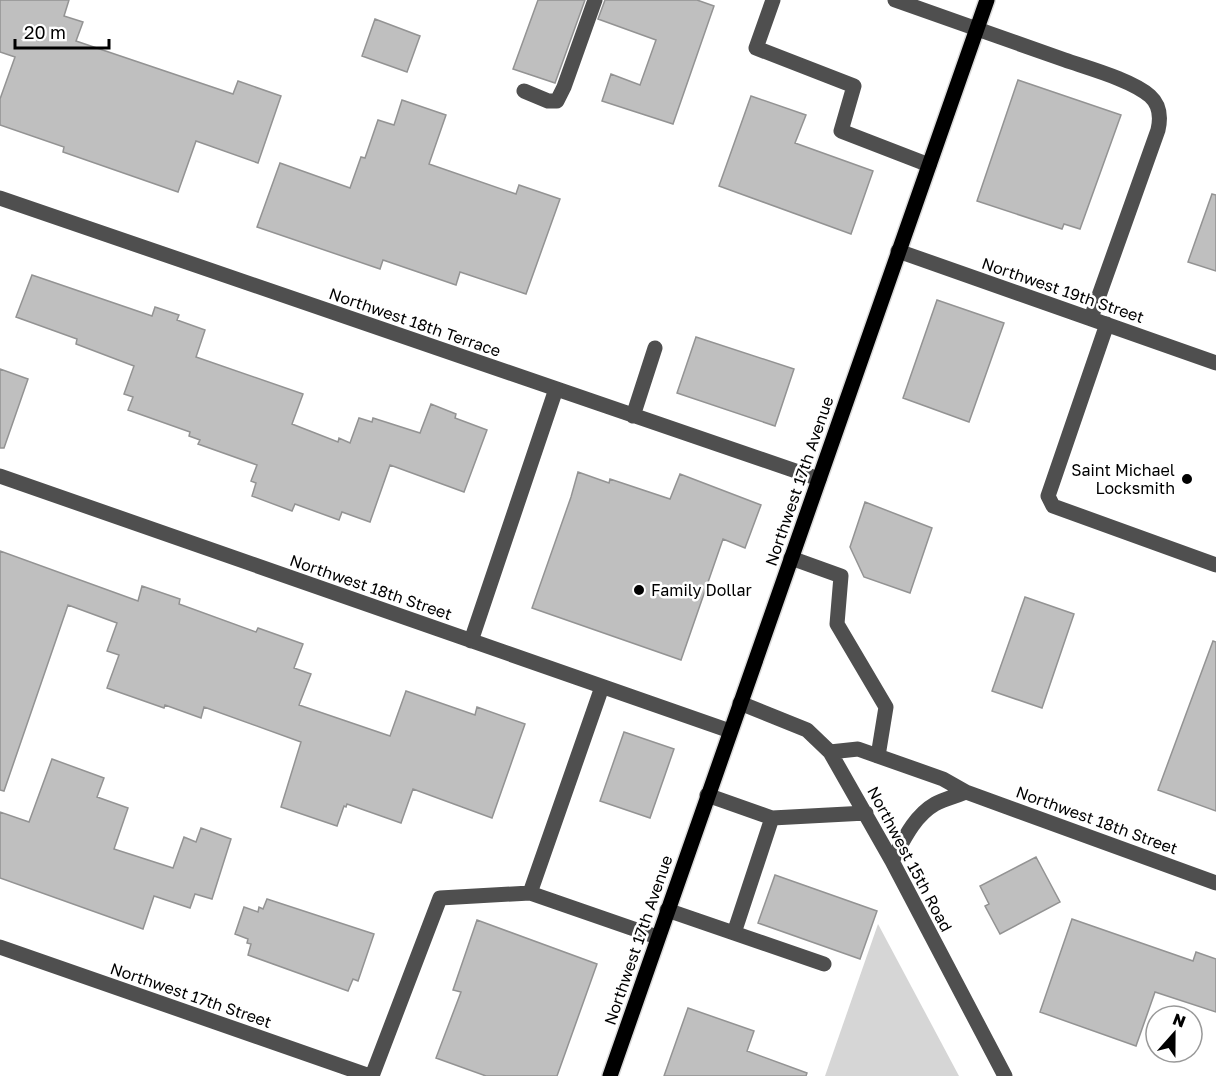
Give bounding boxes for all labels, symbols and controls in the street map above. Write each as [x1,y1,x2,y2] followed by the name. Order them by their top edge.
[15,12,110,50] scale bar
[24,21,66,43] text: 20 m
[979,253,1147,327] street label: Northwest 19th Street
[327,283,503,361] street label: Northwest 18th Terrace
[761,393,837,569] street label: Northwest 17th Avenue
[1071,460,1175,498] place label: Saint Michael Locksmith
[1180,472,1194,486] marker: Saint Michael Locksmith
[287,550,455,624] street label: Northwest 18th Street
[651,580,752,600] place label: Family Dollar
[632,583,646,597] marker: Family Dollar
[1013,781,1181,859] street label: Northwest 18th Street
[863,783,957,935] street label: Northwest 15th Road
[600,852,676,1028] street label: Northwest 17th Avenue
[108,958,274,1032] street label: Northwest 17th Street
[1144,1004,1204,1064] north arrow
[1170,1008,1189,1032] text: N

